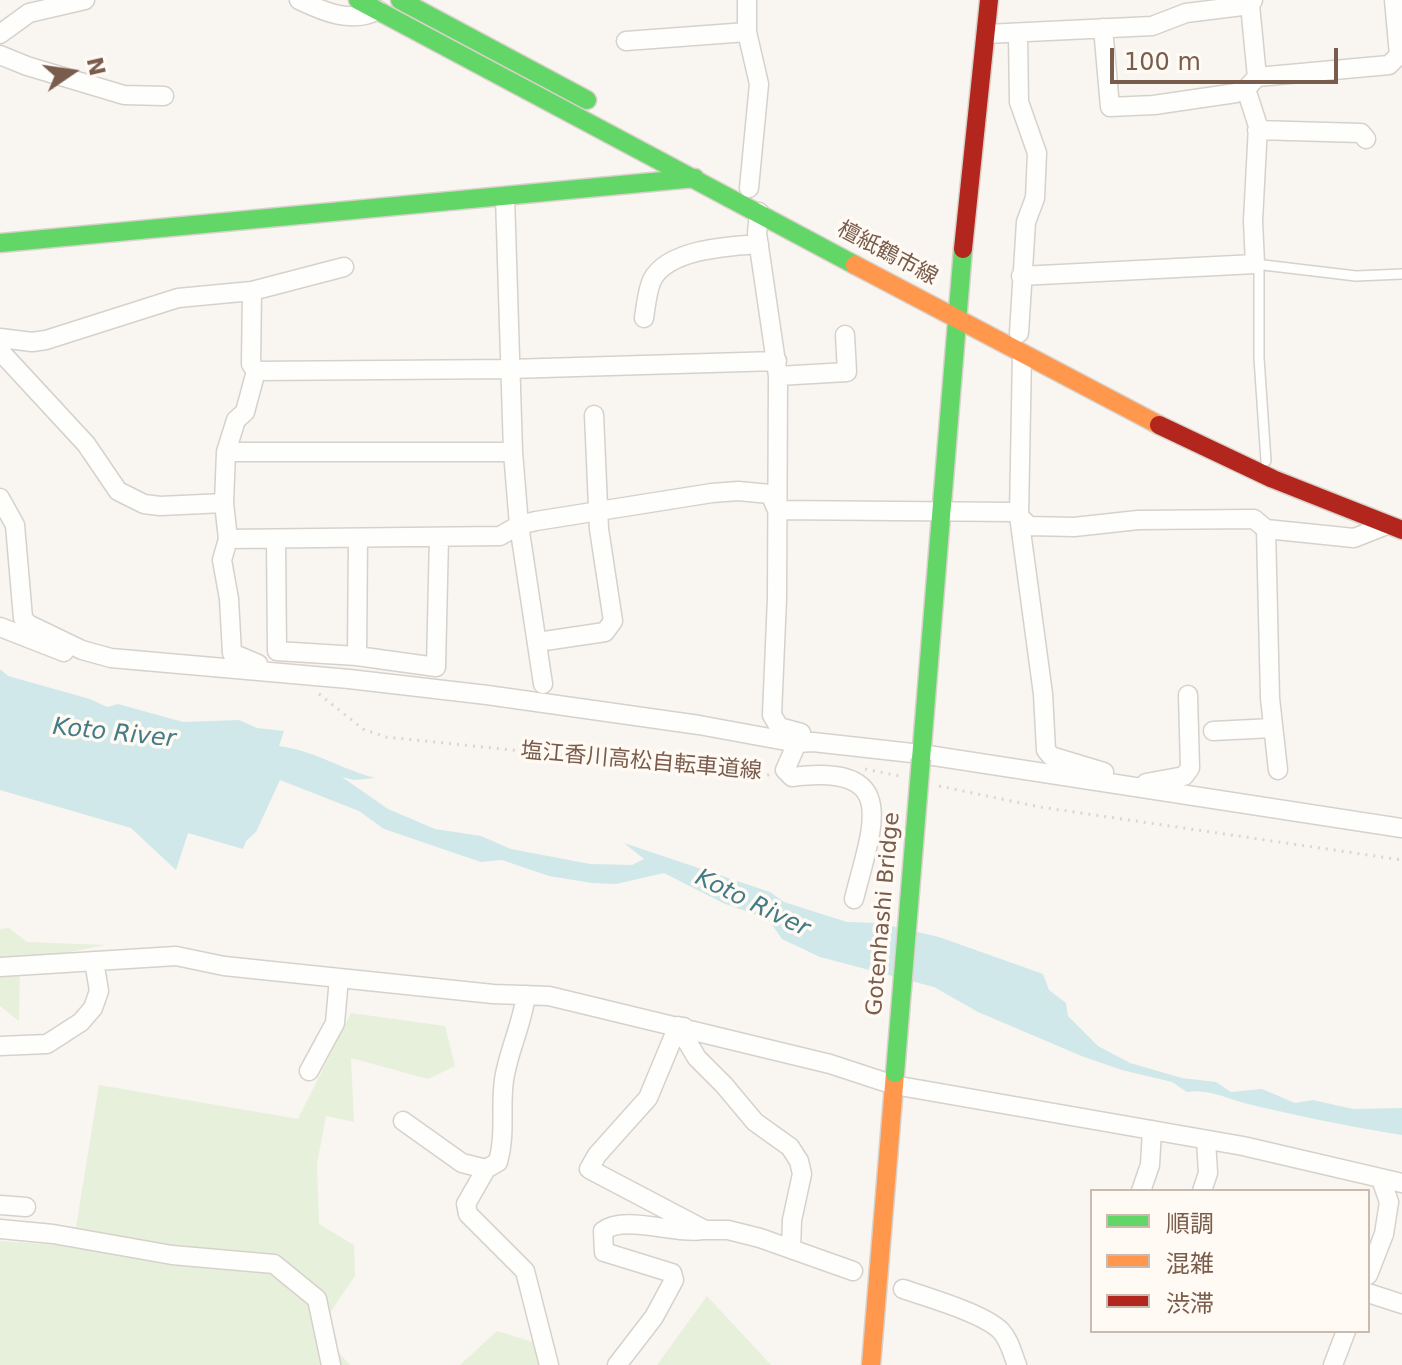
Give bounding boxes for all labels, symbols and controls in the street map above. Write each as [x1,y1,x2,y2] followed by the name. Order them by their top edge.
[32,32,112,112] north arrow
[1114,32,1342,82] scale bar
[1124,48,1201,76] text: 100 m
[82,55,110,78] text: N
[832,217,942,291] street label: 檀紙鶴市線
[51,713,177,755] water label: Koto River
[519,738,763,786] street label: 塩江香川高松自転車道線
[862,811,906,1017] street label: Gotenhashi Bridge
[690,864,814,944] water label: Koto River
[1090,1189,1370,1333] legend
[1166,1210,1214,1238] text: 順調
[1166,1250,1214,1278] text: 混雑
[1166,1290,1214,1318] text: 渋滞

